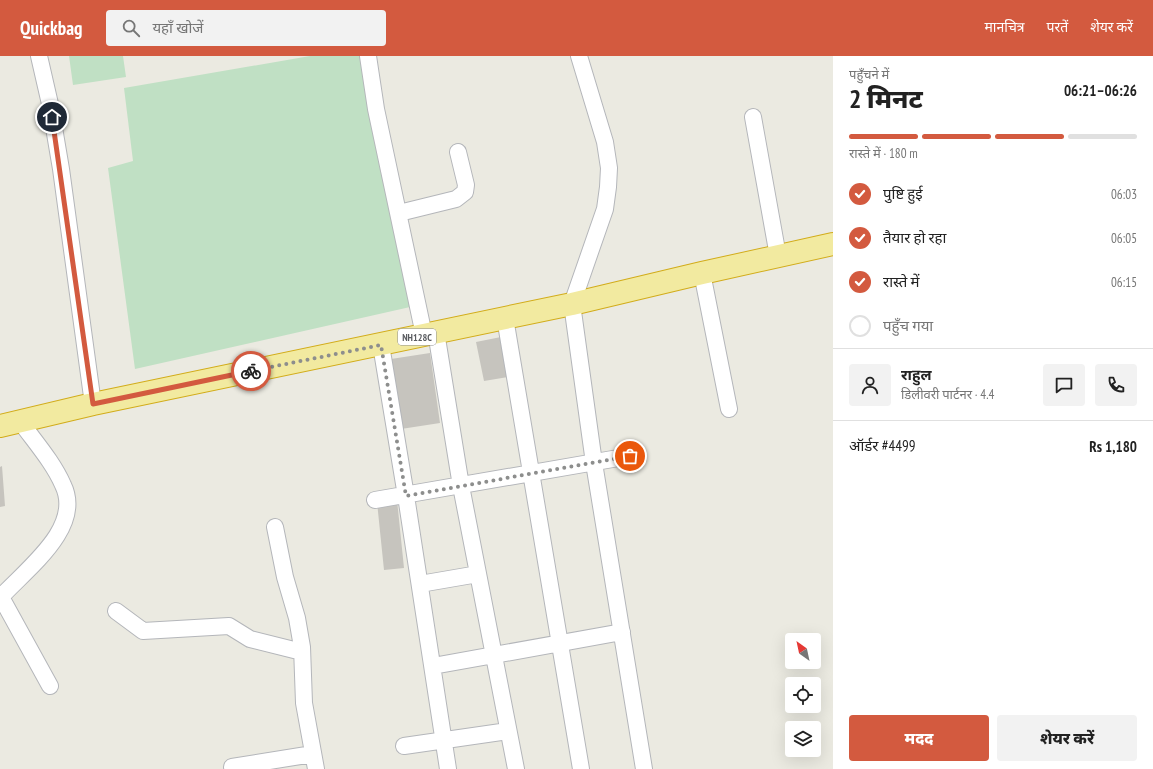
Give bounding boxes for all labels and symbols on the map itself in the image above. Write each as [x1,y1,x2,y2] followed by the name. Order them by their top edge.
[35,100,69,134] pin
[398,329,436,345] road number: NH128C
[231,351,271,391] courier
[613,439,647,473] pin
[785,633,821,669] north arrow

